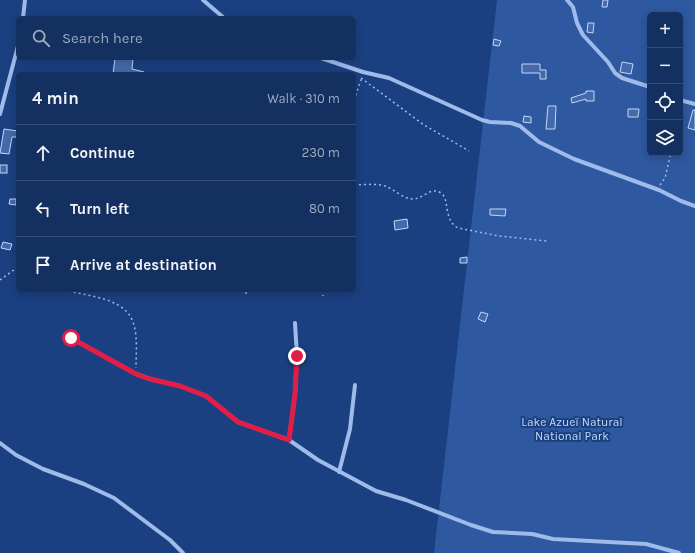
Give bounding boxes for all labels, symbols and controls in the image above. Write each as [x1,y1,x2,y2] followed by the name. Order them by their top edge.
[647,12,683,156] map controls
[647,12,683,48] button: +
[16,16,356,60] search box
[30,27,52,49] icon: search
[62,29,143,47] text: Search here
[647,48,683,84] button: −
[647,84,683,120] button: locate
[32,88,79,108] text: 4 min
[267,91,340,106] text: Walk · 310 m
[647,120,683,156] button: layers
[32,142,54,164] icon: ahead
[70,144,135,162] text: Continue
[302,145,340,160] text: 230 m
[32,198,54,220] icon: left
[70,200,129,218] text: Turn left
[309,201,340,216] text: 80 m
[32,254,54,276] icon: arrive
[70,256,217,274] text: Arrive at destination
[62,329,80,347] route start
[288,347,306,365] route end
[521,415,623,443] park label: Lake Azueï Natural National Park

